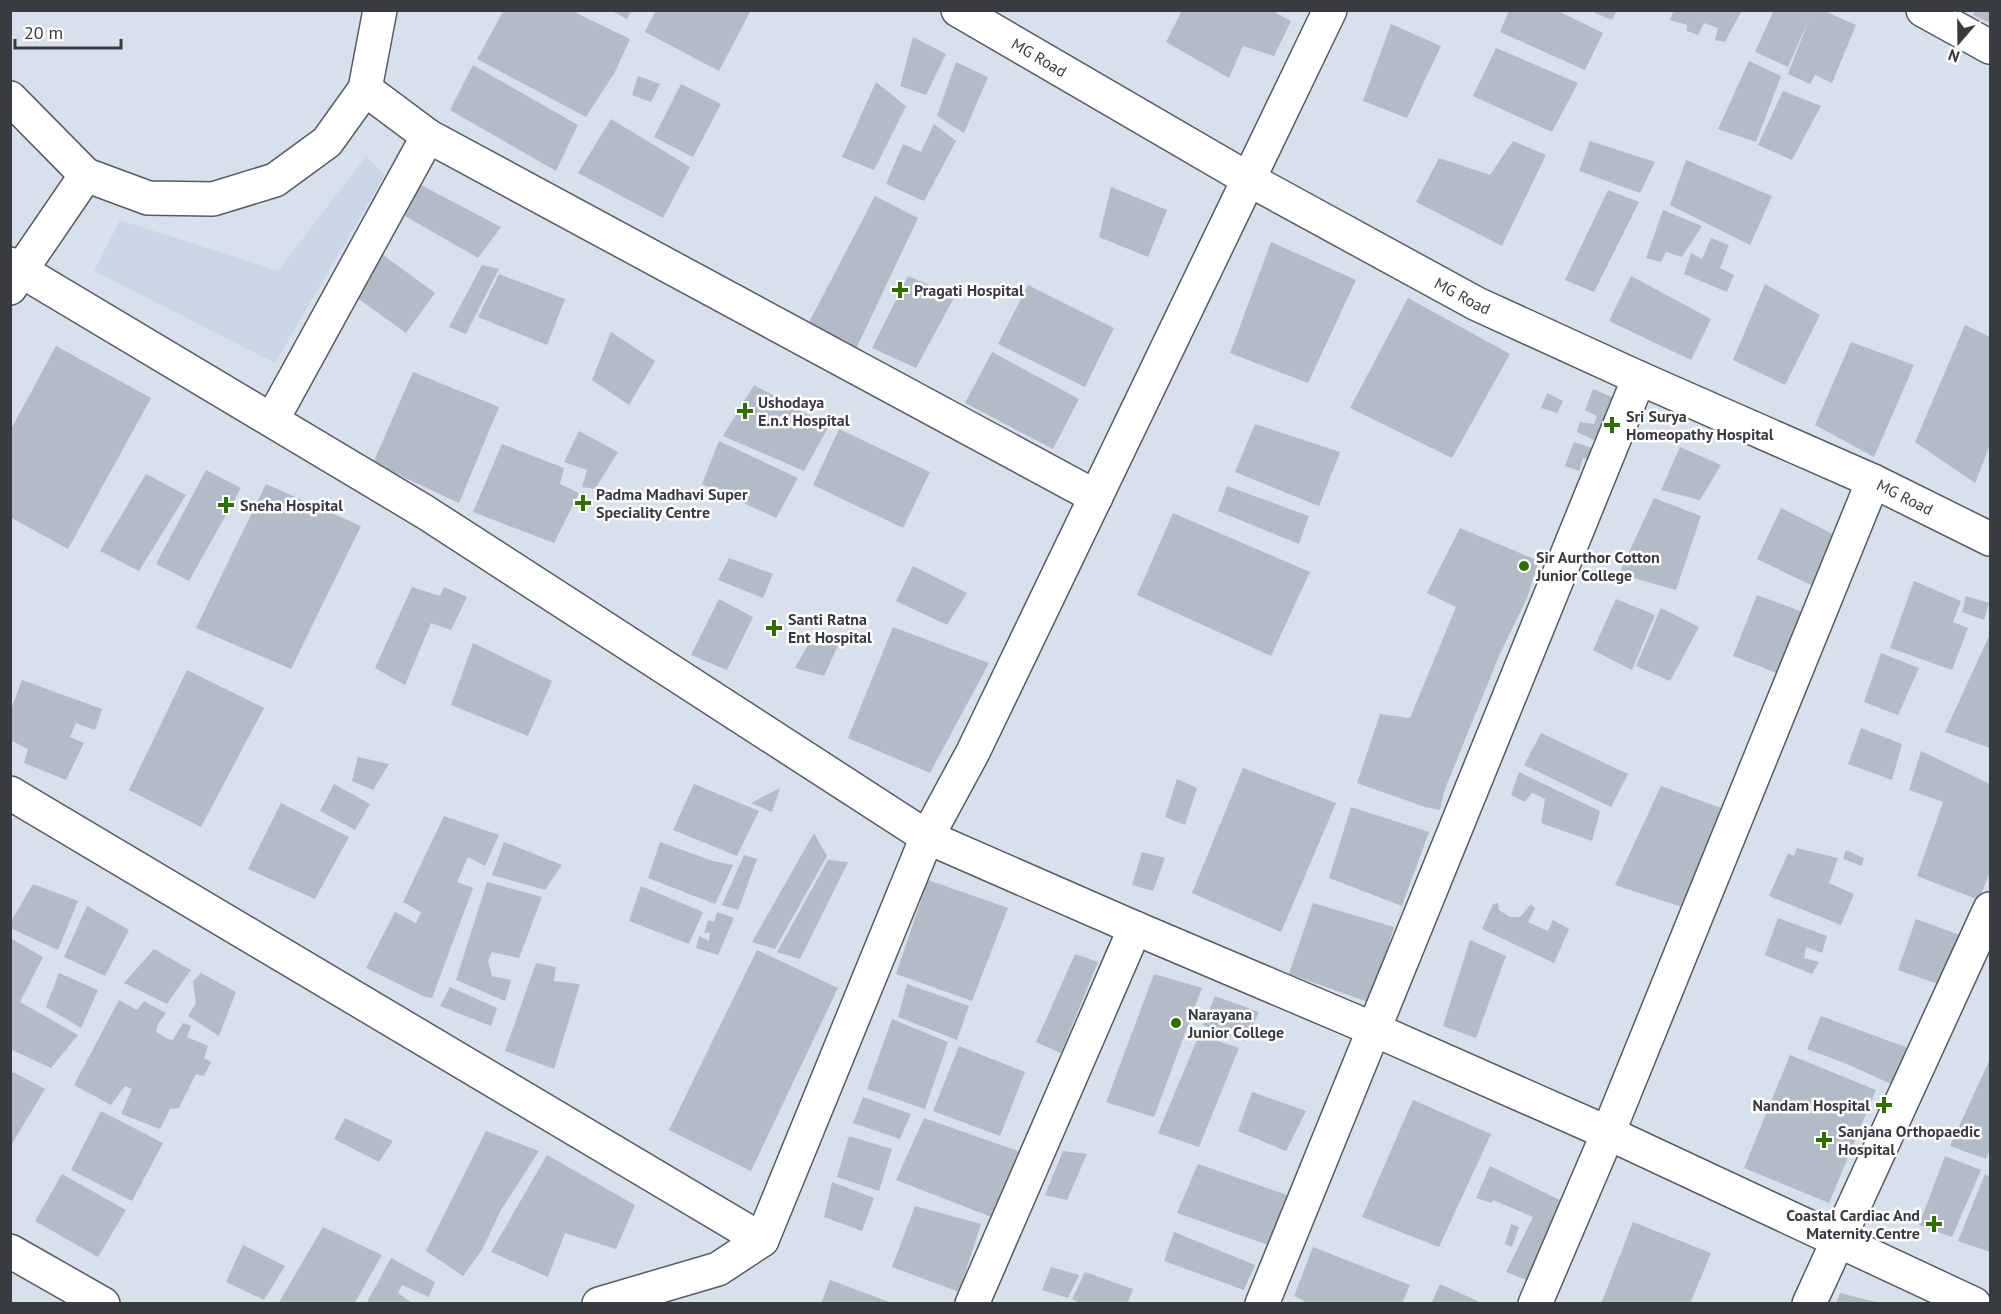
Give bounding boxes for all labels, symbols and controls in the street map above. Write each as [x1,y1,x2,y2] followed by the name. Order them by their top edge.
[15,12,122,50] scale bar
[1929,12,1989,72] north arrow
[24,21,63,44] text: 20 m
[1008,33,1070,81] street label: MG Road
[1946,45,1962,67] text: N
[1431,273,1494,319] street label: MG Road
[914,280,1024,300] place label: Pragati Hospital
[891,281,909,299] marker: Pragati Hospital
[758,392,850,430] place label: Ushodaya E.n.t Hospital
[736,402,754,420] marker: Ushodaya E.n.t Hospital
[1626,406,1774,444] place label: Sri Surya Homeopathy Hospital
[1603,416,1621,434] marker: Sri Surya Homeopathy Hospital
[1873,474,1937,519] street label: MG Road
[596,484,748,522] place label: Padma Madhavi Super Speciality Centre
[574,494,592,512] marker: Padma Madhavi Super Speciality Centre
[240,495,343,515] place label: Sneha Hospital
[217,496,235,514] marker: Sneha Hospital
[1535,547,1660,585] place label: Sir Aurthor Cotton Junior College
[1517,559,1531,573] marker: Sir Aurthor Cotton Junior College
[788,609,872,647] place label: Santi Ratna Ent Hospital
[765,619,783,637] marker: Santi Ratna Ent Hospital
[1187,1004,1284,1042] place label: Narayana Junior College
[1169,1016,1183,1030] marker: Narayana Junior College
[1752,1095,1870,1115] place label: Nandam Hospital
[1875,1096,1893,1114] marker: Nandam Hospital
[1838,1121,1980,1159] place label: Sanjana Orthopaedic Hospital
[1815,1131,1833,1149] marker: Sanjana Orthopaedic Hospital
[1786,1205,1920,1243] place label: Coastal Cardiac And Maternity Centre
[1925,1215,1943,1233] marker: Coastal Cardiac And Maternity Centre

